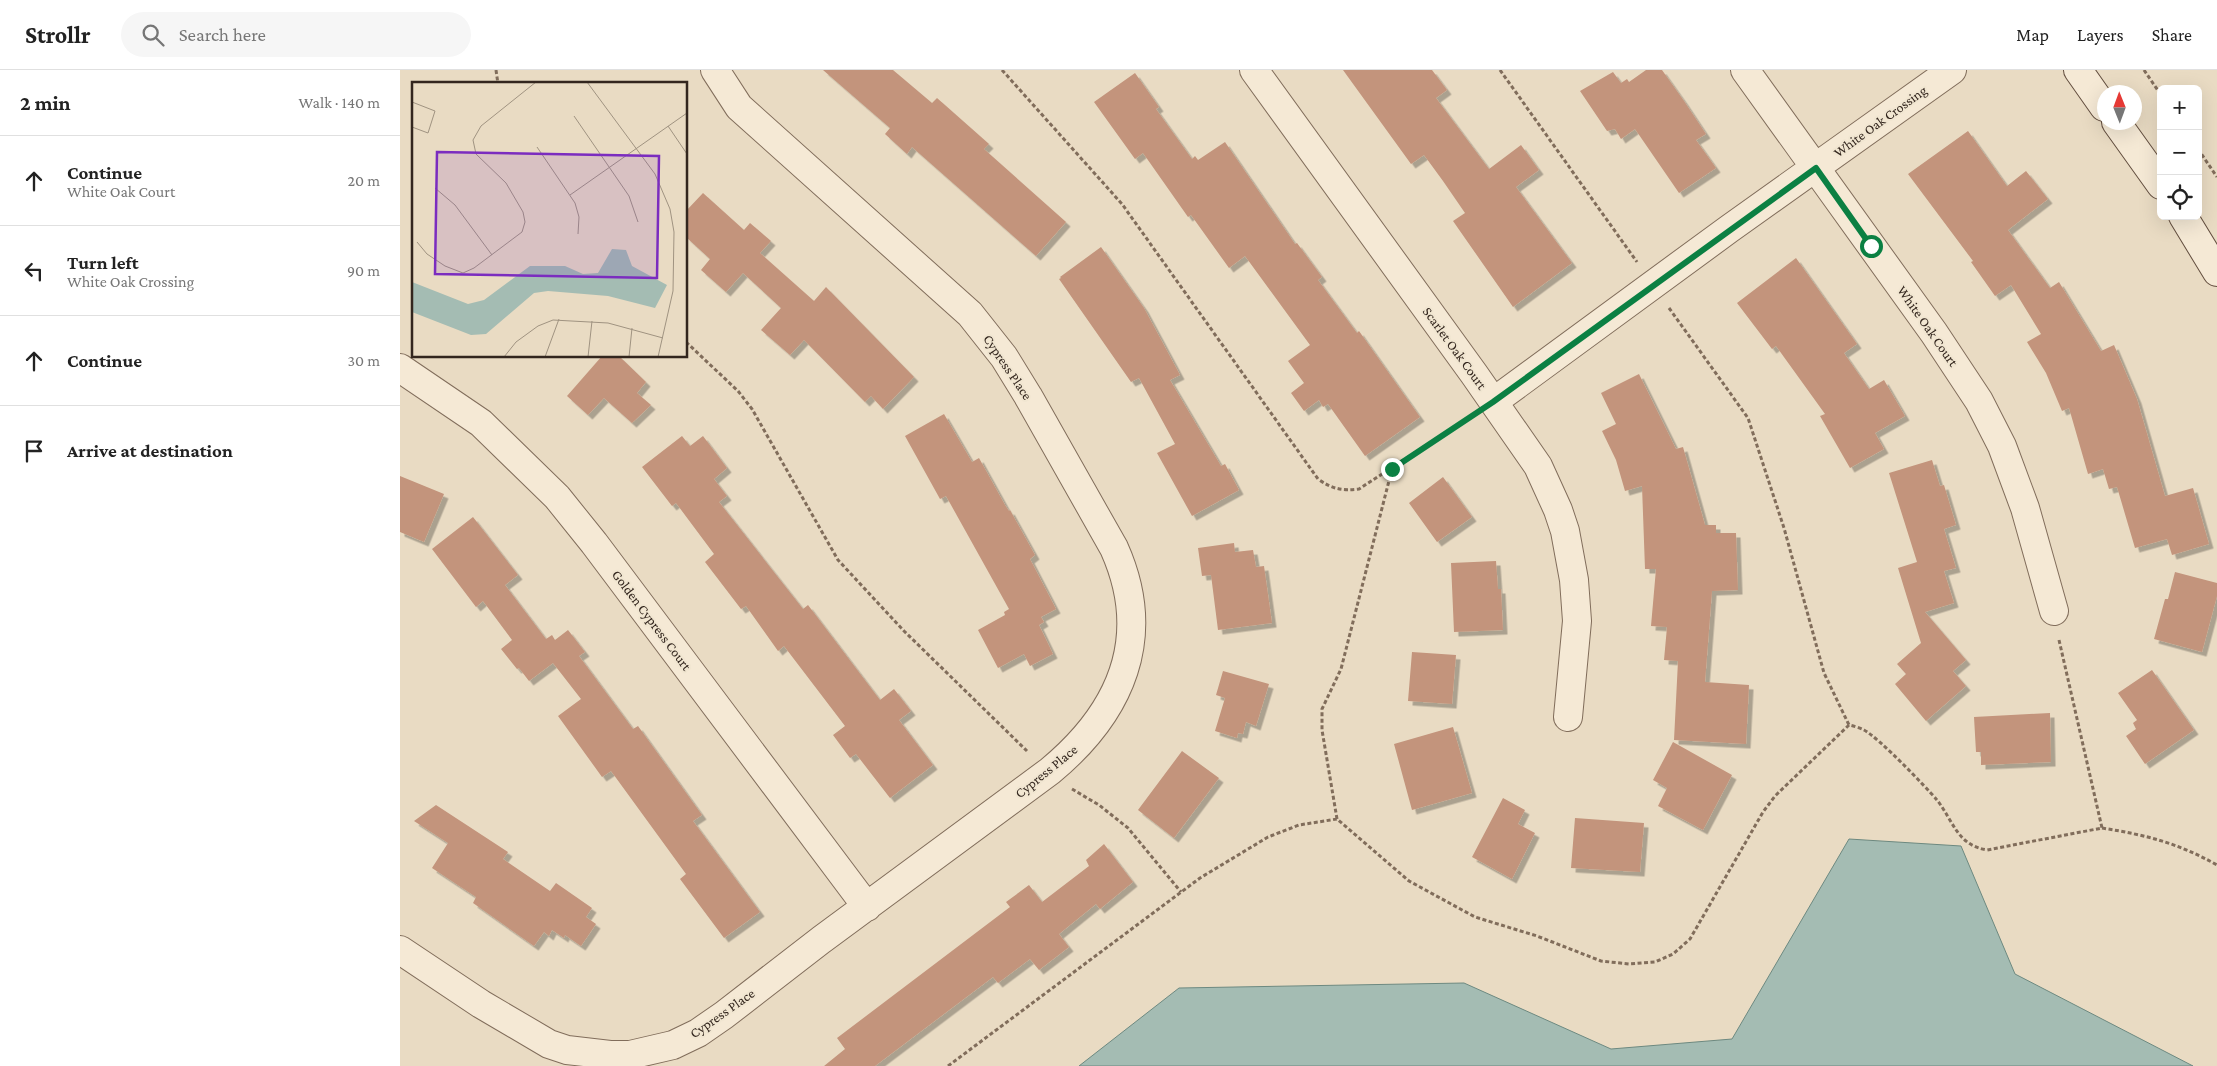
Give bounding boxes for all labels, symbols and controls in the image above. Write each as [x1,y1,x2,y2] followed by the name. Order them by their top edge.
[121,12,471,57] search box
[25,21,91,48] text: Strollr
[139,21,167,49] icon: search
[179,24,266,45] text: Search here
[2016,25,2049,45] text: Map
[2077,25,2124,45] text: Layers
[2152,25,2192,45] text: Share
[412,82,688,358] inset map
[1830,82,1930,160] street label: White Oak Crossing
[2097,85,2142,130] north arrow
[2157,85,2202,220] map controls
[2157,85,2202,130] button: +
[20,91,71,115] text: 2 min
[299,94,380,111] text: Walk · 140 m
[2157,130,2202,175] button: −
[67,162,142,183] text: Continue
[20,167,48,195] icon: ahead
[347,172,380,189] text: 20 m
[2157,175,2202,220] button: locate
[67,183,175,200] text: White Oak Court
[1860,235,1883,258] route start
[67,252,139,273] text: Turn left
[20,257,48,285] icon: left
[347,262,380,279] text: 90 m
[67,273,194,290] text: White Oak Crossing
[1894,283,1962,370] street label: White Oak Court
[1420,304,1491,393] street label: Scarlet Oak Court
[980,331,1036,403] street label: Cypress Place
[20,347,48,375] icon: ahead
[67,350,142,371] text: Continue
[348,352,380,369] text: 30 m
[20,437,48,465] icon: arrive
[67,440,233,461] text: Arrive at destination
[1381,458,1404,481] route end
[609,567,695,674] street label: Golden Cypress Court
[1012,741,1080,801] street label: Cypress Place
[686,985,758,1041] street label: Cypress Place

